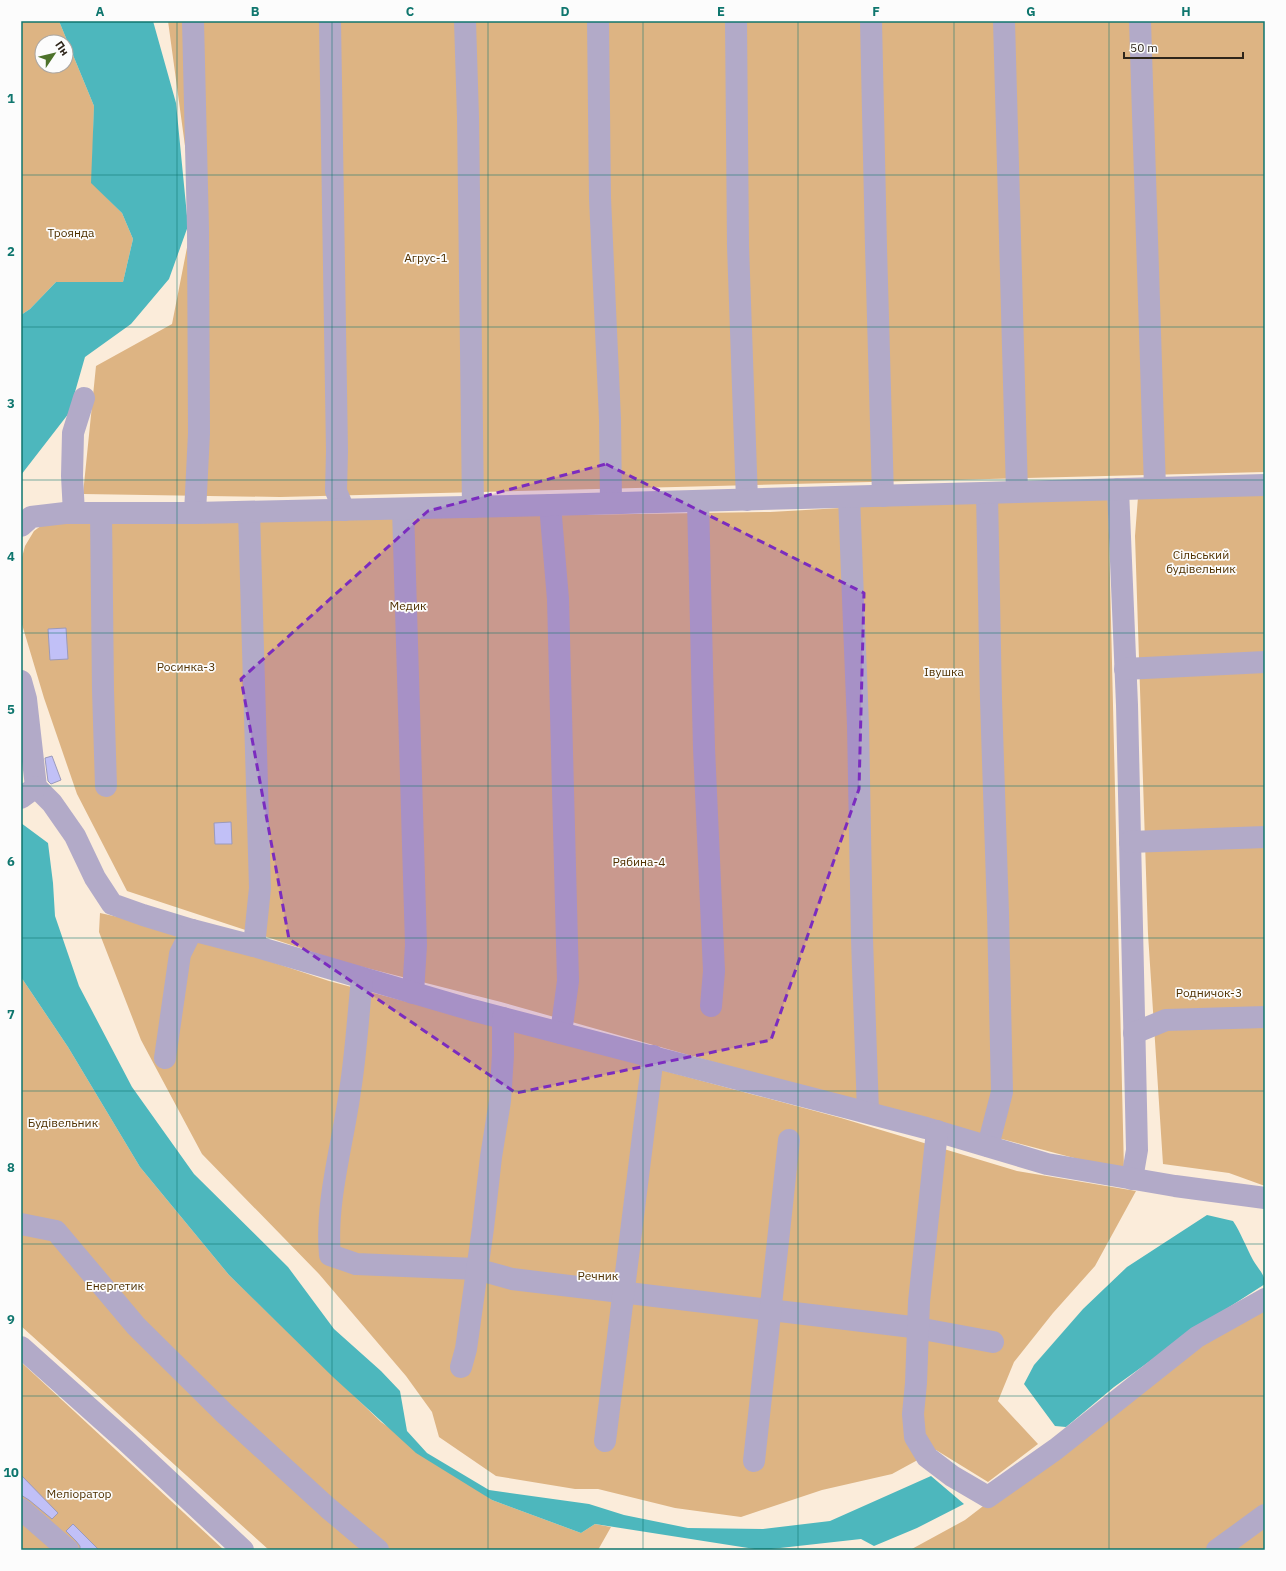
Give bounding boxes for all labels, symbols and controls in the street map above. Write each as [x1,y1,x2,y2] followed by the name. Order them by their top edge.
[96,3,105,20] text: A
[251,3,260,20] text: B
[406,3,415,20] text: C
[560,3,570,20] text: D
[717,3,725,20] text: E
[872,3,880,20] text: F
[1026,3,1036,20] text: G
[1181,3,1191,20] text: H
[34,34,74,74] north arrow
[1124,34,1243,60] scale bar
[52,38,72,58] text: Пн
[1130,40,1158,55] text: 50 m
[7,90,15,107] text: 1
[47,225,95,240] park label: Троянда
[7,243,15,260] text: 2
[404,250,448,265] park label: Агрус-1
[7,395,15,412] text: 3
[1166,547,1236,576] park label: Сільський будівельник
[7,548,15,565] text: 4
[389,598,427,613] park label: Медик
[157,659,215,674] park label: Росинка-3
[924,664,965,679] park label: Івушка
[7,701,15,718] text: 5
[7,853,15,870] text: 6
[613,854,665,869] park label: Рябина-4
[1176,985,1242,1000] park label: Родничок-3
[7,1006,15,1023] text: 7
[28,1115,99,1130] park label: Будівельник
[7,1159,15,1176] text: 8
[578,1268,619,1283] park label: Речник
[86,1278,145,1293] park label: Енергетик
[7,1311,15,1328] text: 9
[3,1464,19,1481] text: 10
[46,1486,112,1501] park label: Меліоратор

